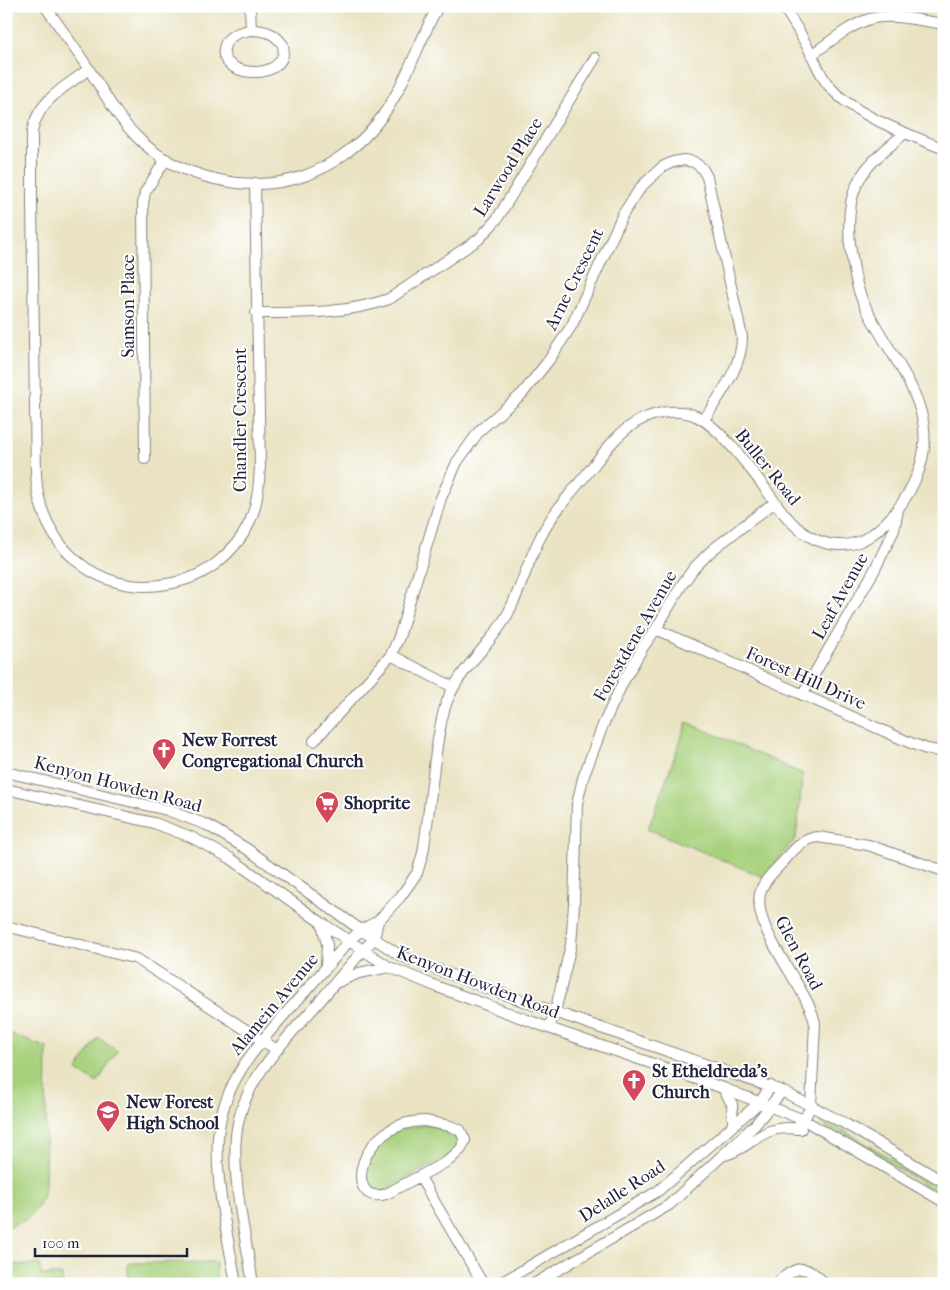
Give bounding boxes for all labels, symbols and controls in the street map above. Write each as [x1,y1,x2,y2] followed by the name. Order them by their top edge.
[470,114,547,221] street label: Larwood Place
[540,224,609,335] street label: Arne Crescent
[118,254,139,358] street label: Samson Place
[230,347,251,492] street label: Chandler Crescent
[730,425,805,510] street label: Buller Road
[808,549,873,643] street label: Leaf Avenue
[589,567,682,706] street label: Forestdene Avenue
[742,643,869,714] street label: Forest Hill Drive
[182,730,365,772] place label: New Forrest Congregational Church
[151,737,177,771] church icon: New Forrest Congregational Church
[32,752,204,817] street label: Kenyon Howden Road
[314,790,340,824] supermarket icon: Shoprite
[344,793,410,814] place label: Shoprite
[770,913,827,994] street label: Glen Road
[393,942,562,1023] street label: Kenyon Howden Road
[225,949,323,1060] street label: Alamein Avenue
[652,1061,768,1103] place label: St Etheldreda's Church
[621,1068,647,1102] church icon: St Etheldreda's Church
[126,1092,220,1134] place label: New Forest High School
[95,1099,121,1133] school or university icon: New Forest High School
[575,1156,669,1227] street label: Delalle Road
[35,1225,188,1257] scale bar
[42,1234,80,1252] text: 100 m

